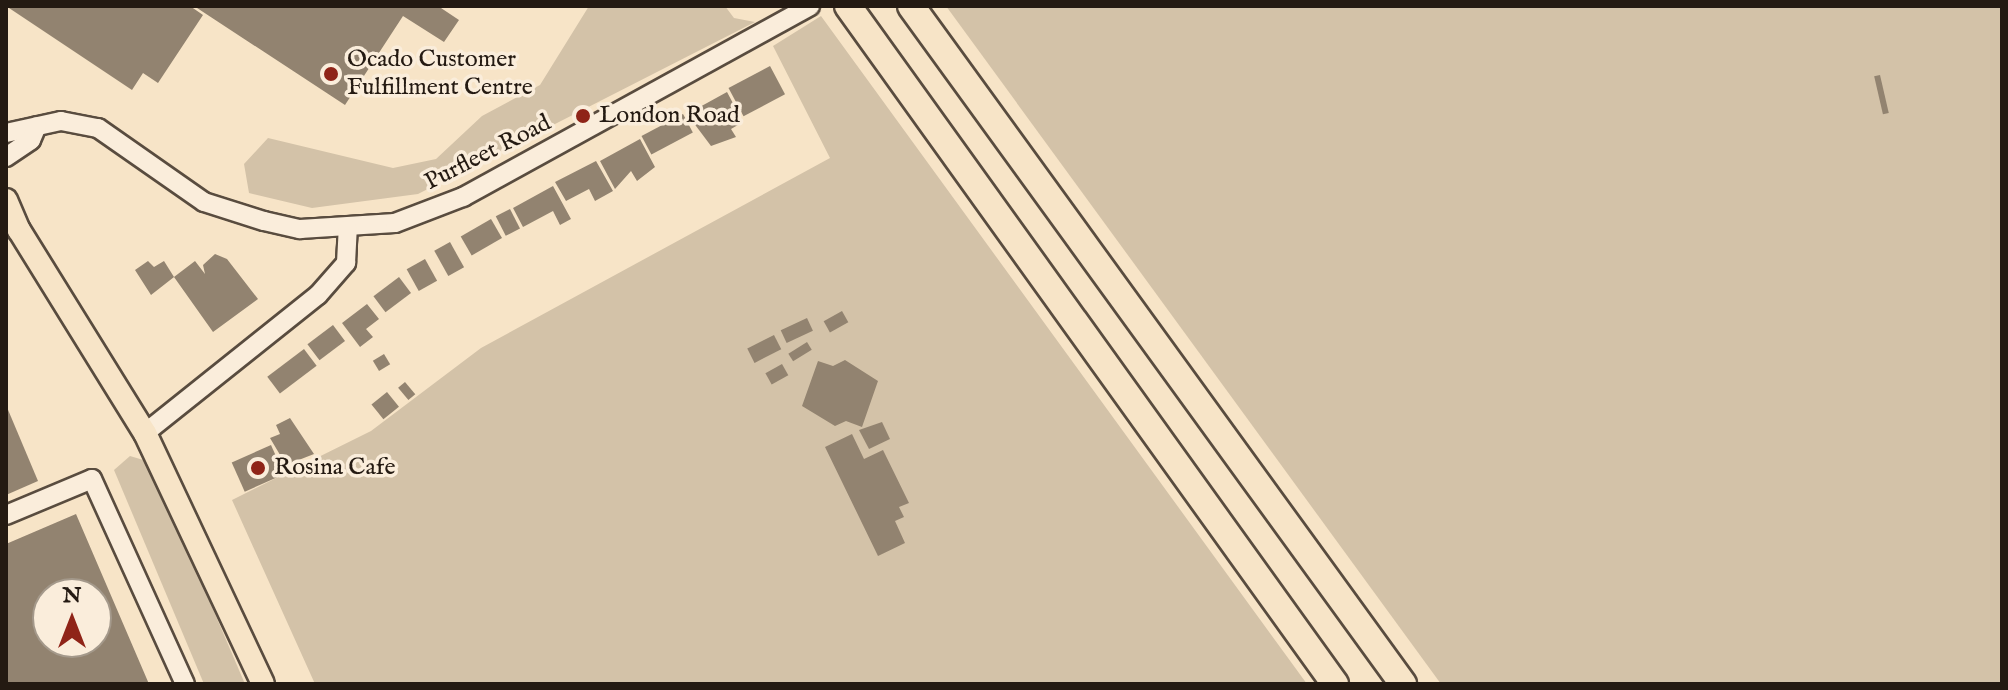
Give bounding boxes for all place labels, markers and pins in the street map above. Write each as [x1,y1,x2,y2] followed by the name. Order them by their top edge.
[347,46,533,102] place label: Ocado Customer Fulfillment Centre
[322,65,340,83] marker: Ocado Customer Fulfillment Centre
[599,102,740,130] place label: London Road
[574,107,592,125] marker: London Road
[274,454,396,482] place label: Rosina Cafe
[249,459,267,477] marker: Rosina Cafe

